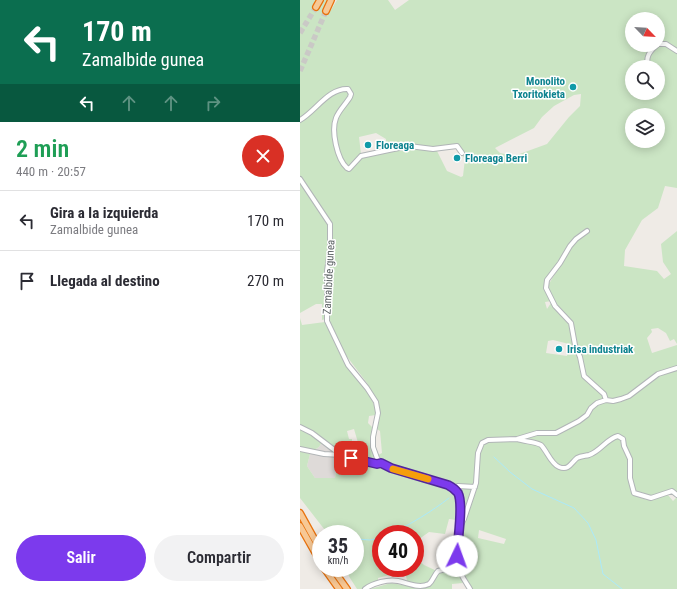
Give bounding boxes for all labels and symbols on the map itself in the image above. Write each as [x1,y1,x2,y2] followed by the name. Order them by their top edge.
[625,12,665,52] north arrow
[512,75,566,101] place label: Monolito Txoritokieta
[568,82,578,92] marker: Monolito Txoritokieta
[376,139,414,152] place label: Floreaga
[363,140,373,150] marker: Floreaga
[465,152,527,165] place label: Floreaga Berri
[452,153,462,163] marker: Floreaga Berri
[321,239,337,315] street label: Zamalbide gunea
[567,343,634,356] place label: Irisa industriak
[554,344,564,354] marker: Irisa industriak
[334,441,368,475] pin
[372,525,424,577] speed limit sign: 40
[436,535,478,577] position arrow

